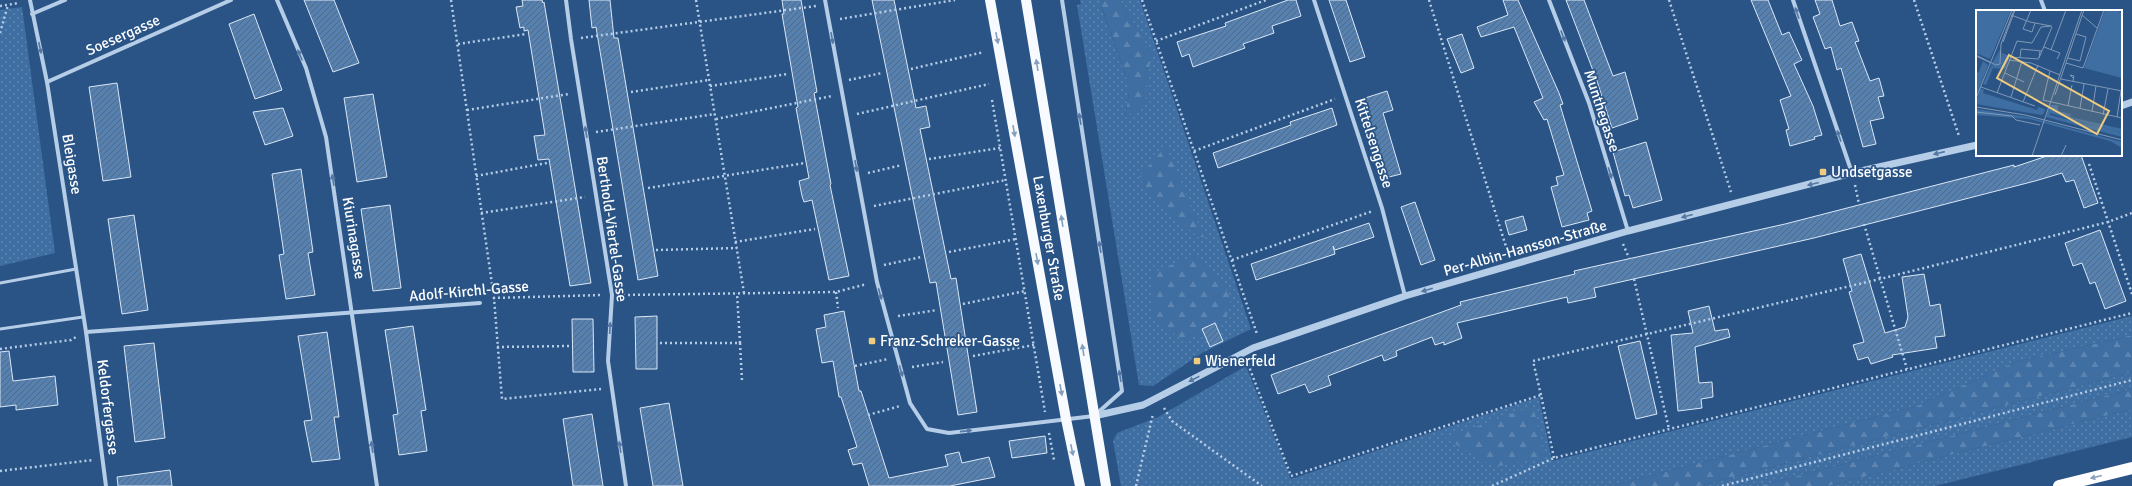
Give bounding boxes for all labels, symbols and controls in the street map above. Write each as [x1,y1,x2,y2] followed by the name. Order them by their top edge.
[1794,6,1800,18] one-way arrow
[1976,10,2122,156] inset map
[83,11,163,59] street label: Soesergasse
[1561,31,1567,43] one-way arrow
[830,32,836,44] one-way arrow
[995,32,1001,44] one-way arrow
[37,42,43,54] one-way arrow
[297,48,303,60] one-way arrow
[1034,59,1040,71] one-way arrow
[1580,68,1624,154] street label: Munthegasse
[1351,96,1397,190] street label: Kittelsengasse
[1077,113,1083,125] one-way arrow
[1011,124,1017,137] one-way arrow
[582,126,588,138] one-way arrow
[1836,130,1842,142] one-way arrow
[58,132,86,196] street label: Bleigasse
[1933,151,1945,157] one-way arrow
[593,155,631,303] street label: Berthold-Viertel-Gasse
[853,160,859,172] one-way arrow
[1831,163,1913,181] place label: Undsetgasse
[1607,167,1613,179] one-way arrow
[1818,167,1828,177] marker: Undsetgasse
[330,174,336,186] one-way arrow
[1029,174,1069,302] street label: Laxenburger Straße
[1806,181,1818,187] one-way arrow
[339,196,369,280] street label: Kiurinagasse
[1680,213,1692,219] one-way arrow
[1059,215,1065,227] one-way arrow
[1441,216,1609,280] street label: Per-Albin-Hansson-Straße
[1097,241,1103,253] one-way arrow
[1034,252,1040,265] one-way arrow
[408,277,530,305] street label: Adolf-Kirchl-Gasse
[1421,287,1433,293] one-way arrow
[877,288,883,300] one-way arrow
[606,322,613,334] one-way arrow
[880,332,1020,350] place label: Franz-Schreker-Gasse
[867,336,877,346] marker: Franz-Schreker-Gasse
[1080,344,1086,356] one-way arrow
[1205,352,1276,370] place label: Wienerfeld
[1192,356,1202,366] marker: Wienerfeld
[93,358,123,456] street label: Keldorfergasse
[898,366,904,378] one-way arrow
[1117,370,1123,382] one-way arrow
[1188,376,1200,382] one-way arrow
[1058,384,1064,396] one-way arrow
[960,428,972,434] one-way arrow
[369,441,375,453] one-way arrow
[617,441,623,453] one-way arrow
[1070,444,1076,456] one-way arrow
[2089,475,2102,481] one-way arrow

